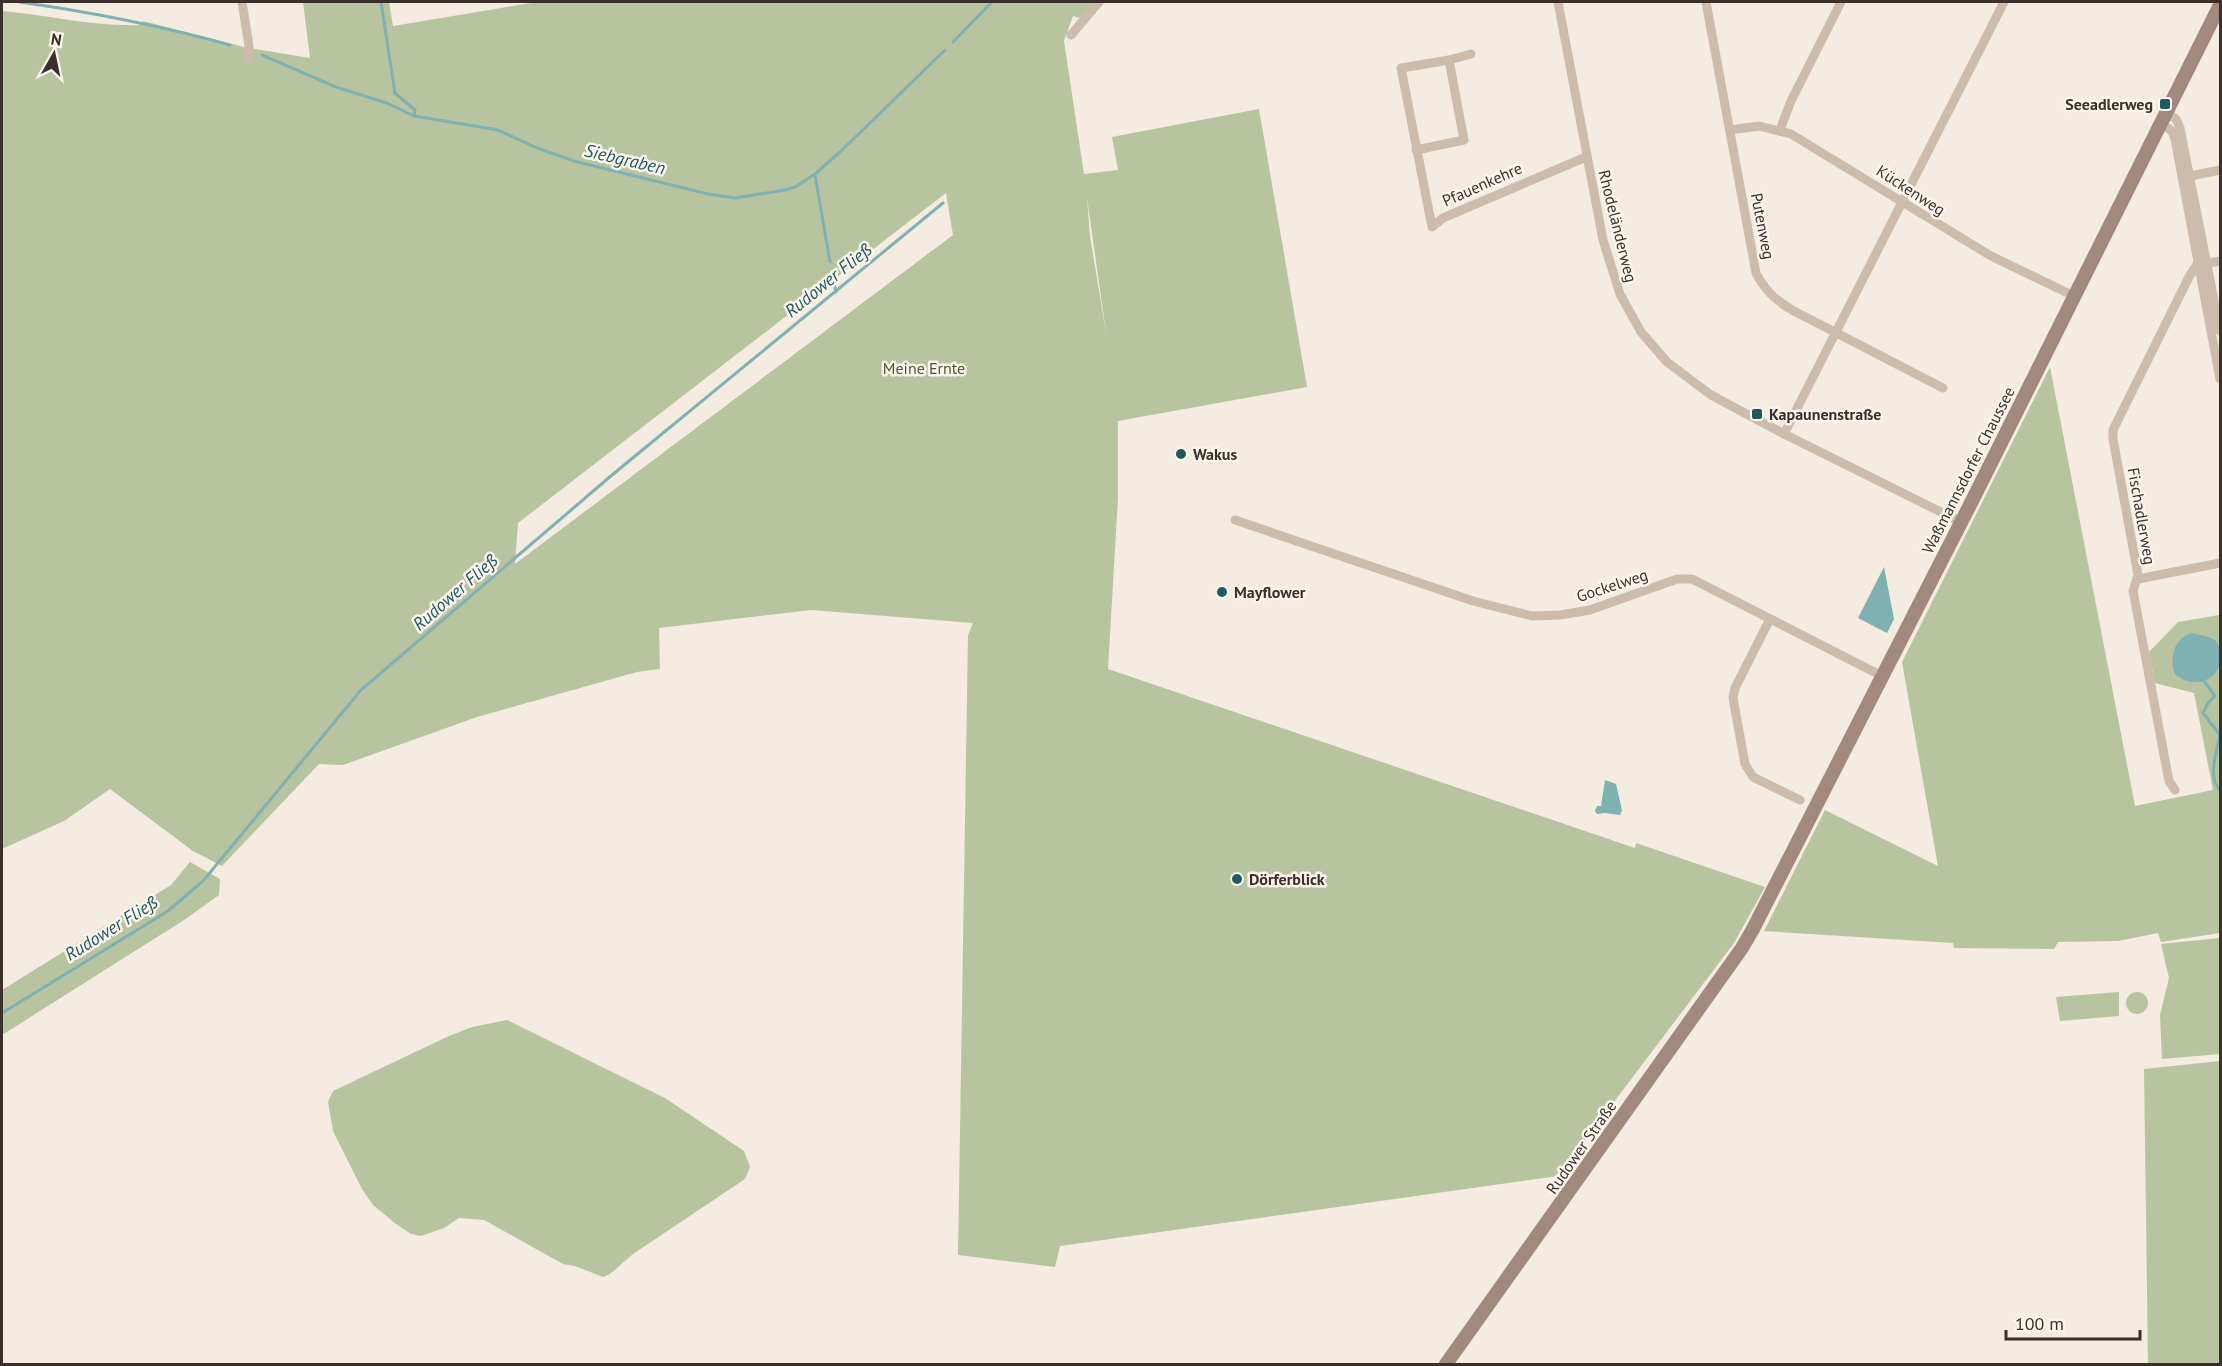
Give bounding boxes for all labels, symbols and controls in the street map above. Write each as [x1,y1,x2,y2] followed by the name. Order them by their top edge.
[24,24,84,84] north arrow
[50,28,63,50] text: N
[2065,94,2153,114] place label: Seeadlerweg
[2158,97,2172,111] marker: Seeadlerweg
[582,139,668,179] water label: Siebgraben
[1439,157,1525,211] street label: Pfauenkehre
[1873,160,1949,220] street label: Kückenweg
[1594,168,1642,284] street label: Rhodeländerweg
[1747,191,1779,261] street label: Putenweg
[780,238,876,322] water label: Rudower Fließ
[883,358,965,378] park label: Meine Ernte
[1917,383,2019,557] street label: Waßmannsdorfer Chaussee
[1769,404,1881,424] place label: Kapaunenstraße
[1750,407,1764,421] marker: Kapaunenstraße
[1193,444,1237,464] place label: Wakus
[1174,447,1188,461] marker: Wakus
[2124,466,2160,566] street label: Fischadlerweg
[408,549,502,635] water label: Rudower Fließ
[1574,564,1650,606] street label: Gockelweg
[1234,582,1306,602] place label: Mayflower
[1215,585,1229,599] marker: Mayflower
[1249,869,1325,889] place label: Dörferblick
[1230,872,1244,886] marker: Dörferblick
[60,890,162,966] water label: Rudower Fließ
[1541,1096,1621,1198] street label: Rudower Straße
[2006,1303,2140,1341] scale bar
[2015,1312,2064,1335] text: 100 m

